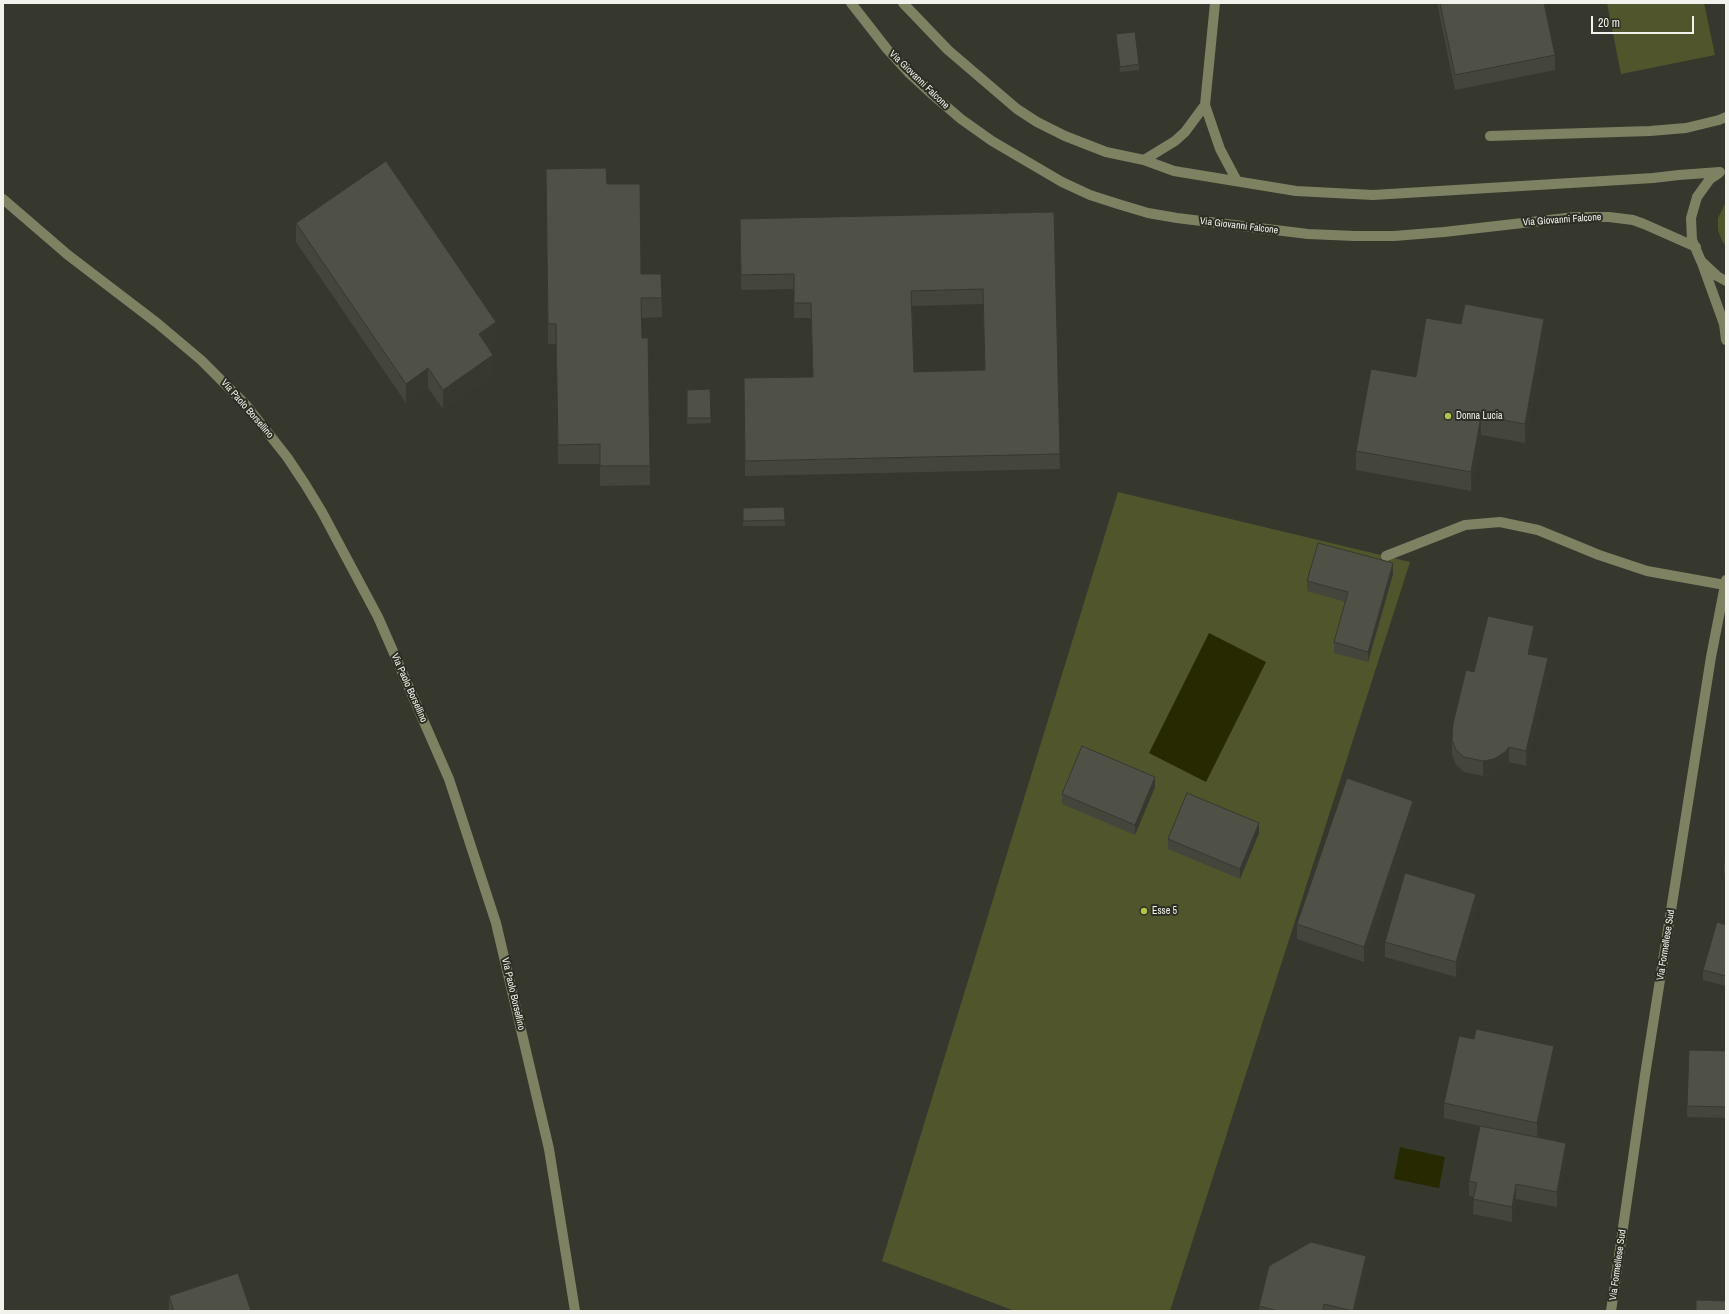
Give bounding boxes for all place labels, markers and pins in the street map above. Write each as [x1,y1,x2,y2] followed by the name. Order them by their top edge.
[1456,410,1502,422] place label: Donna Lucia
[1443,411,1453,421] marker: Donna Lucia
[1152,905,1177,917] place label: Esse 5
[1139,906,1149,916] marker: Esse 5

